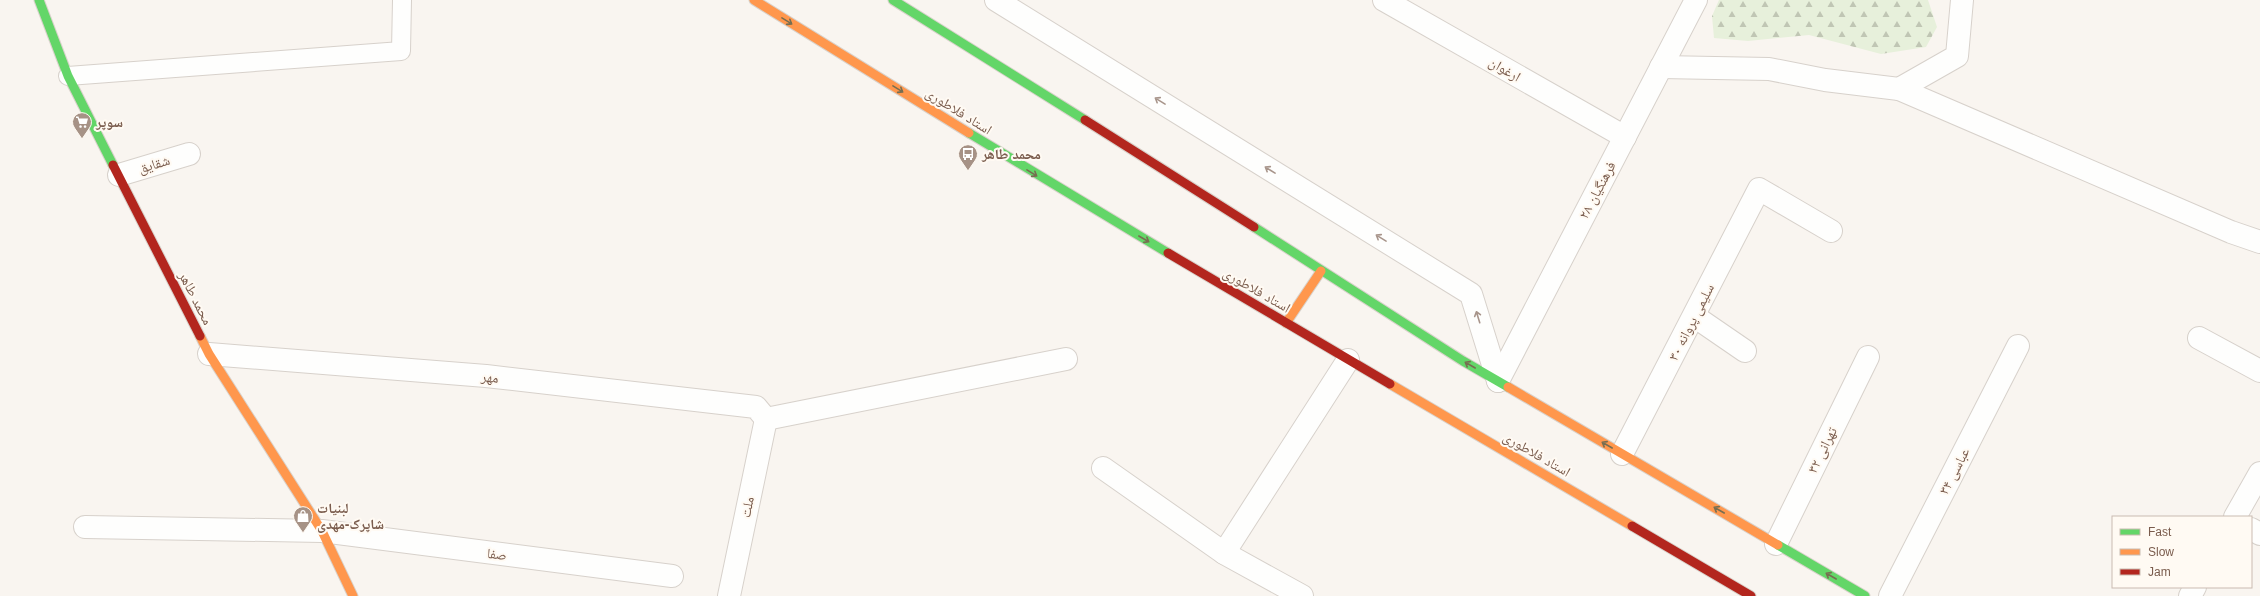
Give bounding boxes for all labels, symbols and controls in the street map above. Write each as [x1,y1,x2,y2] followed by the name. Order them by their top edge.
[781,17,793,25] one-way arrow
[1486,54,1524,85] street label: ارغوان
[922,84,995,139] street label: استاد فلاطوری
[892,86,904,94] one-way arrow
[1154,97,1166,105] one-way arrow
[71,111,93,139] supermarket icon: سوپر
[95,114,123,131] place label: سوپر
[957,143,979,171] bus stop icon: محمد طاهر
[981,146,1041,162] place label: محمد طاهر
[136,152,172,178] street label: شقایق
[1575,159,1620,222] street label: فرهنگیان ۲۸
[1265,165,1276,174] one-way arrow
[1026,169,1038,177] one-way arrow
[1376,234,1387,242] one-way arrow
[1138,236,1150,244] one-way arrow
[1220,264,1294,317] street label: استاد فلاطوری
[174,268,216,328] street label: محمد طاهر
[1665,281,1718,364] street label: سلیمی پروانه ۳۰
[1474,311,1481,324] one-way arrow
[1464,361,1476,369] one-way arrow
[479,368,499,387] street label: مهر
[1804,424,1841,476] street label: تهرانی ۳۲
[1500,428,1574,481] street label: استاد فلاطوری
[1601,440,1613,448] one-way arrow
[1936,445,1973,497] street label: عباسی ۳۴
[737,495,757,519] street label: ملت
[317,500,384,533] place label: لبنیات شاپرک-مهدی
[292,505,314,533] shop icon: لبنیات شاپرک-مهدی
[1713,506,1725,514] one-way arrow
[2112,516,2252,588] legend
[2148,525,2172,539] text: Fast
[486,545,508,563] street label: صفا
[2148,545,2174,559] text: Slow
[2148,565,2171,579] text: Jam
[1825,572,1837,580] one-way arrow

